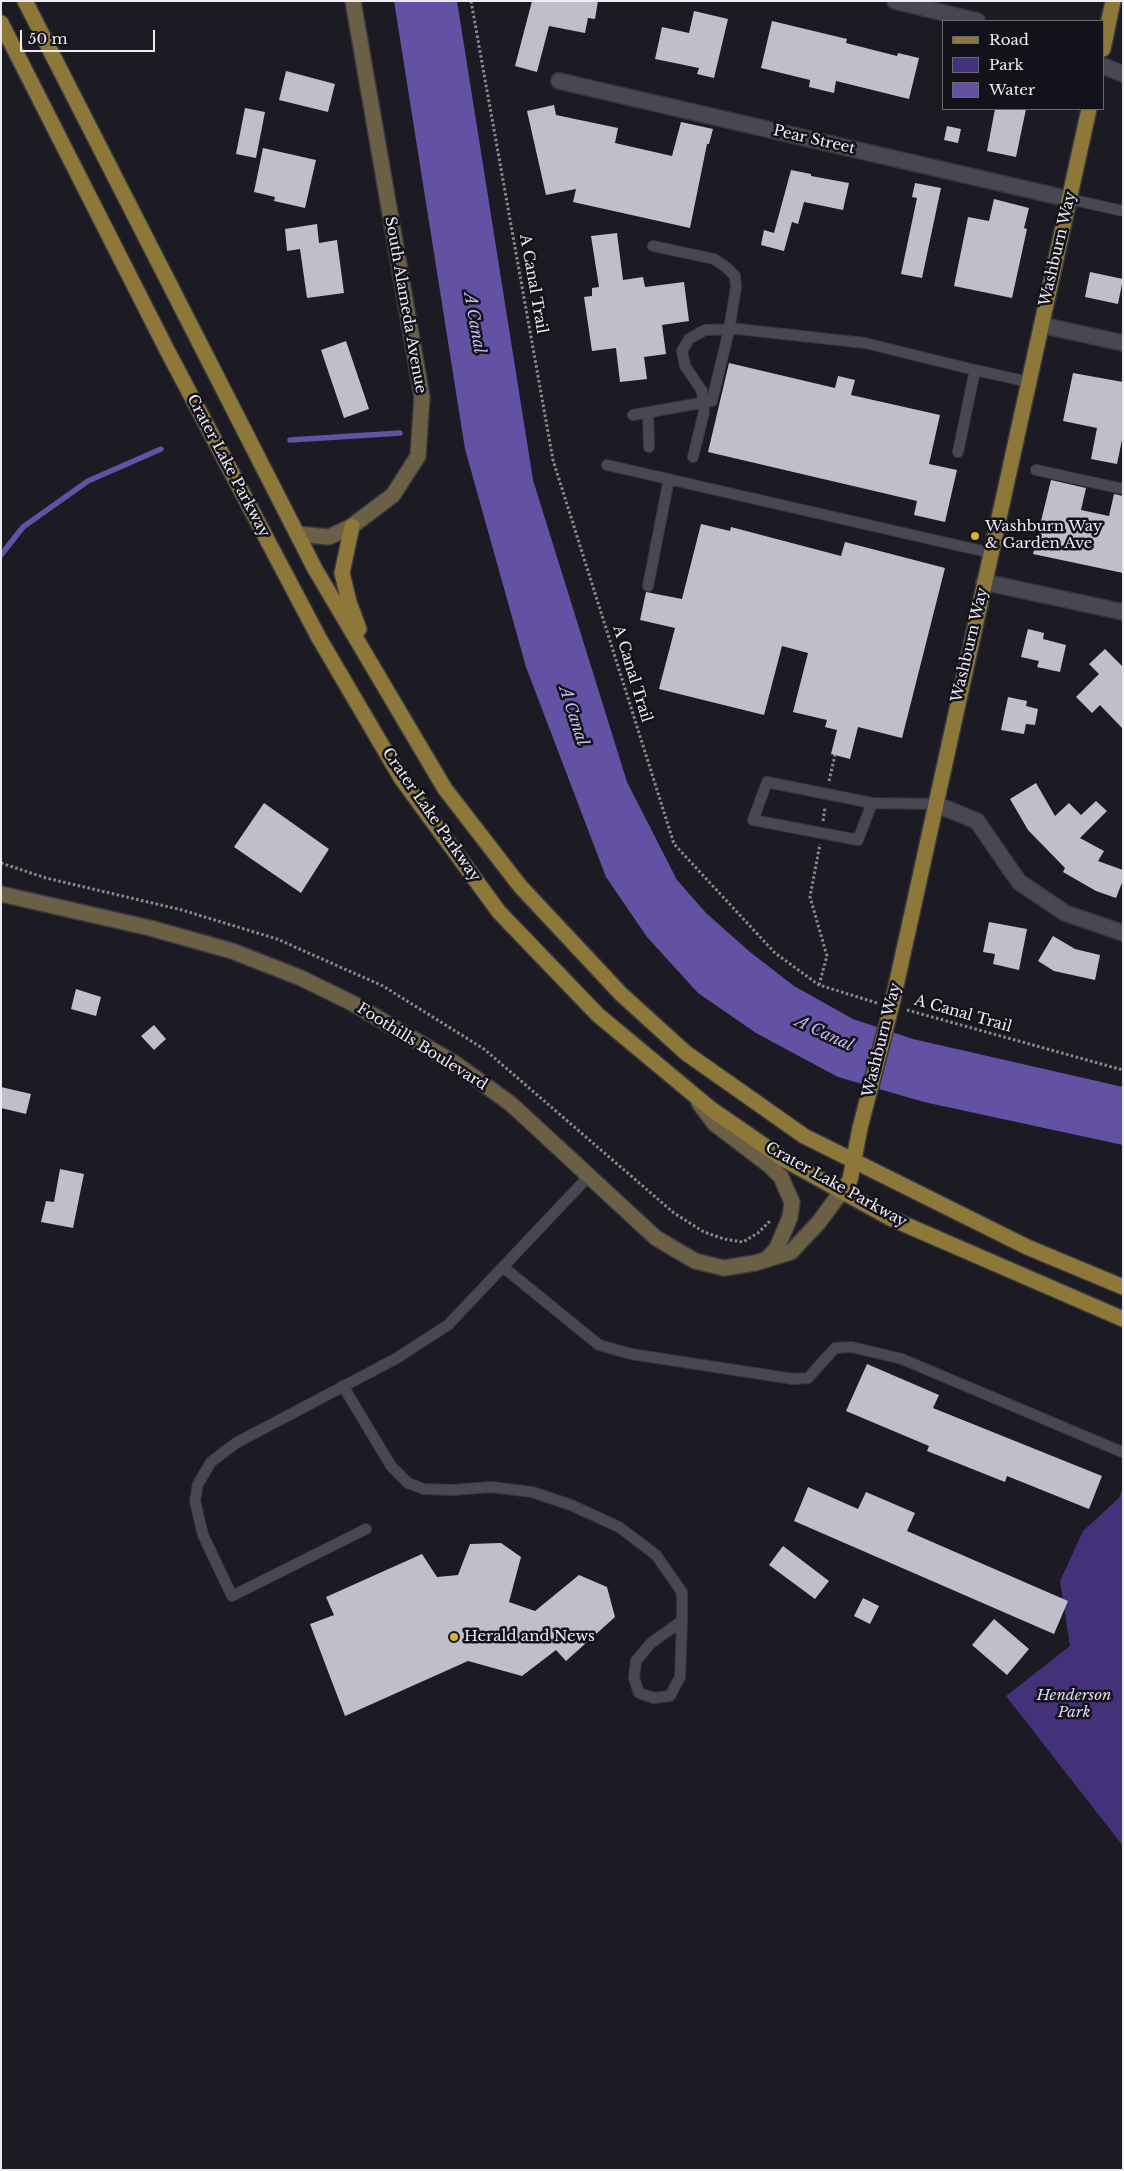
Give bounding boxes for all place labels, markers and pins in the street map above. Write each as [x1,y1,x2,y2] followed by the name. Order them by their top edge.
[985,518,1102,553] place label: Washburn Way & Garden Ave
[969,530,981,542] marker: Washburn Way & Garden Ave
[464,1628,595,1646] place label: Herald and News
[448,1631,460,1643] marker: Herald and News

